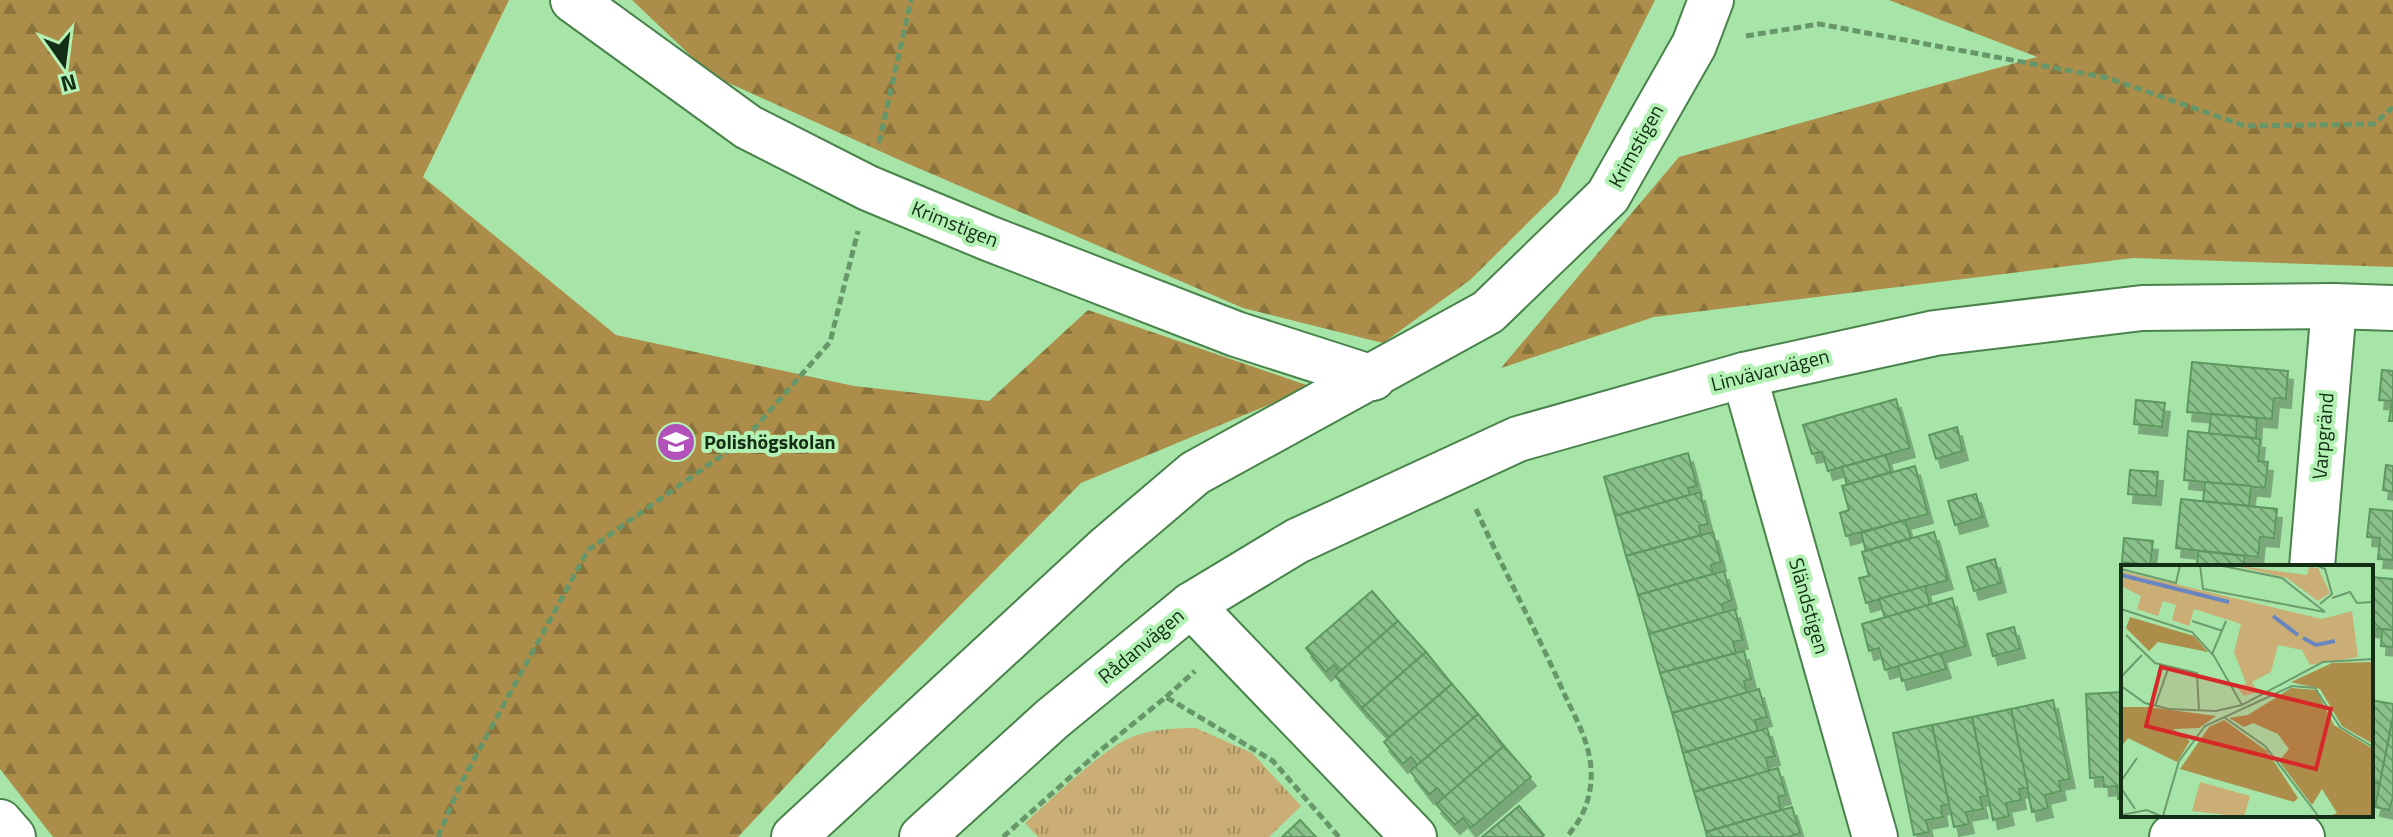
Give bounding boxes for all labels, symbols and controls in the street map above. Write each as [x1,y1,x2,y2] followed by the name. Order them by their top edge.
[24,24,104,104] north arrow
[57,65,80,102] text: N
[1600,98,1671,193] street label: Krimstigen
[907,192,1003,255] street label: Krimstigen
[1707,340,1832,399] street label: Linvävarvägen
[2303,391,2342,481] street label: Varpgränd
[655,421,697,463] school or university icon: Polishögskolan
[704,426,836,457] place label: Polishögskolan
[1781,554,1838,658] street label: Sländstigen
[2121,565,2373,817] inset map
[1091,600,1191,691] street label: Rådanvägen

